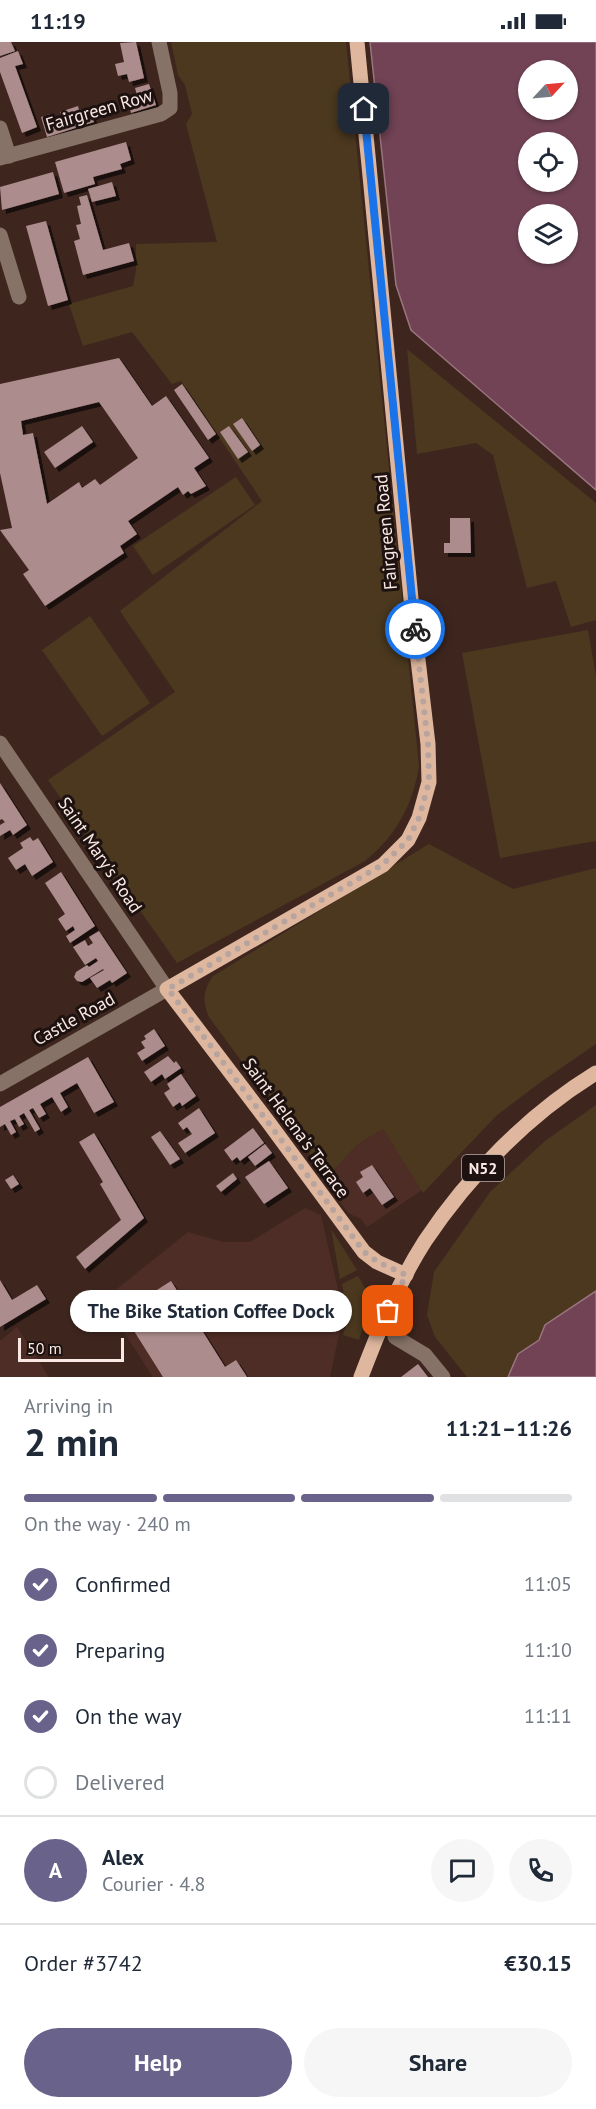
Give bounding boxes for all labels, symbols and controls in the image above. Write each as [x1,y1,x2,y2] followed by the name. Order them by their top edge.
[30,7,86,35] text: 11:19
[518,60,578,120] north arrow
[518,60,578,264] map controls
[43,83,156,136] street label: Fairgreen Row
[338,83,389,134] pin
[347,92,380,125] icon: home
[518,132,578,192] button: locate
[518,204,578,264] button: layers
[369,473,402,591] street label: Fairgreen Road
[385,599,445,659] courier
[399,613,432,646] icon: bike
[53,792,148,917] street label: Saint Mary's Road
[29,987,119,1050] street label: Castle Road
[238,1053,355,1202] street label: Saint Helena's Terrace
[462,1155,504,1181] road number: N52
[362,1285,413,1336] pin
[70,1290,352,1332] callout: The Bike Station Coffee Dock
[371,1294,404,1327] icon: bag
[88,1298,334,1324] text: The Bike Station Coffee Dock
[18,1335,124,1362] scale bar
[27,1338,62,1358] text: 50 m
[24,1393,113,1419] text: Arriving in
[446,1414,572,1442] text: 11:21–11:26
[24,1416,119,1467] text: 2 min
[24,1511,191,1537] text: On the way · 240 m
[24,1568,57,1601] icon: check
[75,1570,171,1598] text: Confirmed
[524,1571,572,1597] text: 11:05
[24,1634,57,1667] icon: check
[75,1636,165,1664] text: Preparing
[524,1637,572,1663] text: 11:10
[24,1700,57,1733] icon: check
[75,1702,182,1730] text: On the way
[524,1703,572,1729] text: 11:11
[75,1768,165,1796] text: Delivered
[431,1839,494,1902] button: chat
[509,1839,572,1902] button: phone
[102,1843,144,1871] text: Alex
[49,1856,62,1884] text: A
[102,1871,205,1897] text: Courier · 4.8
[24,1949,143,1977] text: Order #3742
[504,1949,572,1977] text: €30.15
[24,2028,292,2097] button: Help
[304,2028,572,2097] button: Share

